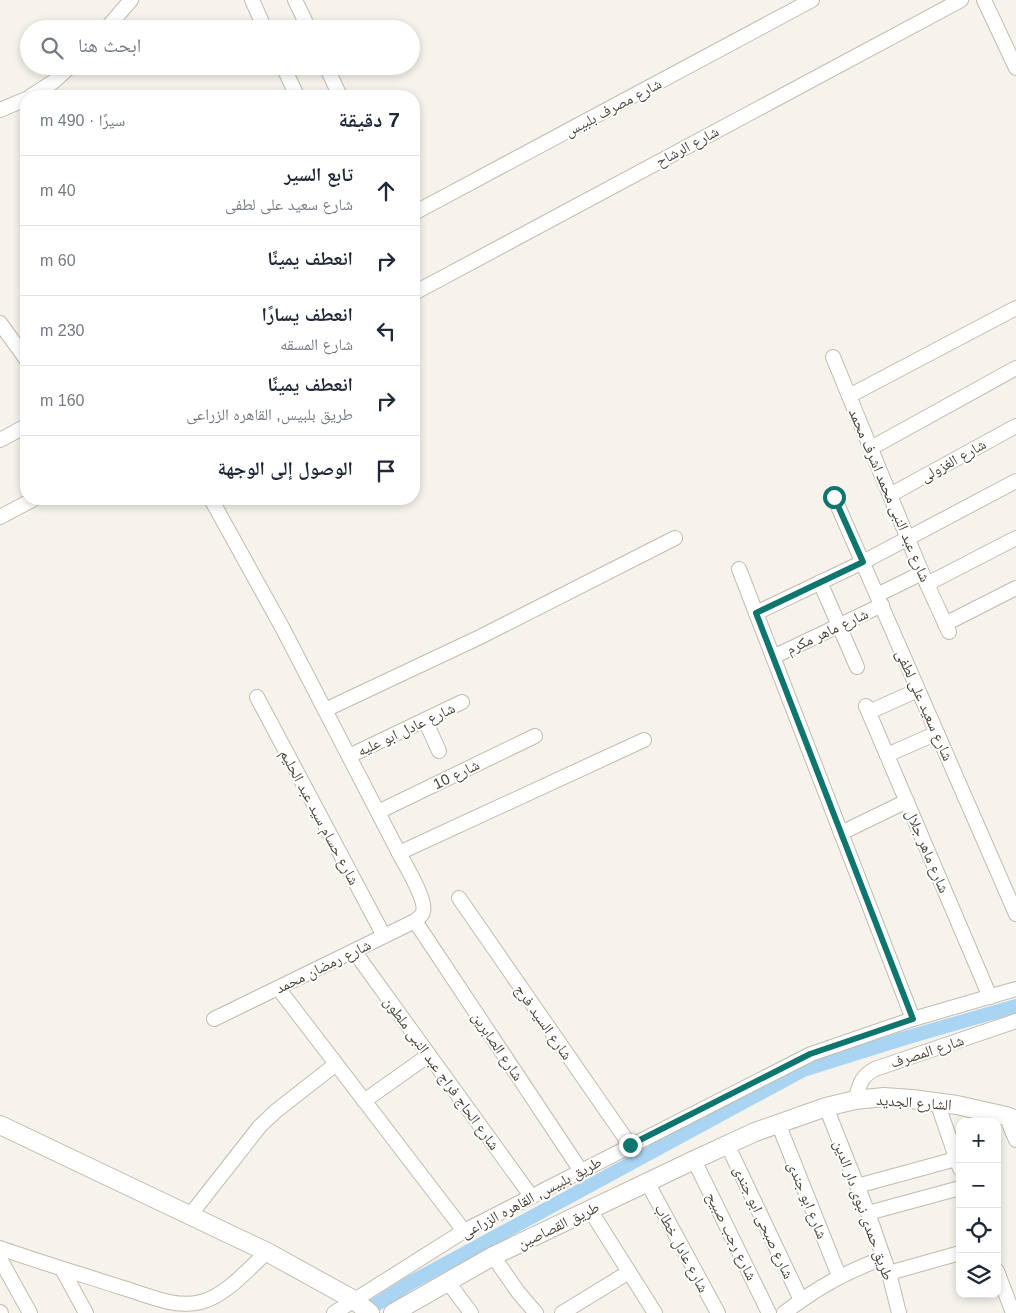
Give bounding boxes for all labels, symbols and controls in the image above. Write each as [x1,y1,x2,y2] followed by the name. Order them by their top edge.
[20,20,420,75] search box
[38,34,66,62] icon: search
[78,35,141,56] text: ابحث هنا
[562,74,665,141] street label: شارع مصرف بلبيس
[338,108,400,131] text: 7 دقيقة
[40,112,125,129] text: سيرًا · 490 m
[653,122,722,171] street label: شارع الرشاح
[284,164,353,185] text: تابع السير
[372,177,400,205] icon: ahead
[40,182,76,199] text: 40 m
[225,196,353,213] text: شارع سعيد على لطفى
[372,247,400,275] icon: right
[267,248,353,269] text: انعطف يمينًا
[40,252,76,269] text: 60 m
[262,304,353,325] text: انعطف يسارًا
[372,317,400,345] icon: left
[40,322,84,339] text: 230 m
[280,336,353,353] text: شارع المسقه
[267,374,353,395] text: انعطف يمينًا
[372,387,400,415] icon: right
[40,392,84,409] text: 160 m
[186,406,353,423] text: طريق بلبيس, القاهره الزراعى
[844,406,934,585] street label: شارع عبد النبى محمد اشرف محمد
[917,435,990,487] street label: شارع الغزولى
[372,457,400,485] icon: arrive
[217,458,353,479] text: الوصول إلى الوجهة
[823,486,846,509] route start
[783,605,872,659] street label: شارع ماهر مكرم
[891,647,957,764] street label: شارع سعيد على لطفى
[355,699,458,761] street label: شارع عادل ابو عليه
[275,746,363,889] street label: شارع حسام سيد عبد الحليم
[430,755,483,794] street label: شارع 10
[901,807,953,896] street label: شارع ماهر جلال
[273,936,374,998] street label: شارع رمضان محمد
[510,981,576,1064] street label: شارع السيد فرج
[379,993,503,1154] street label: شارع الحاج فراج عبد النبى ملطون
[467,1008,527,1085] street label: شارع الصابرين
[888,1031,967,1073] street label: شارع المصرف
[876,1091,952,1115] street label: الشارع الجديد
[956,1118,1001,1298] map controls
[956,1118,1001,1163] button: +
[619,1134,642,1157] route end
[829,1138,897,1283] street label: طريق حمدى نبوى دار الدين
[458,1153,605,1243] street label: طريق بلبيس, القاهره الزراعى
[783,1159,831,1242] street label: شارع ابو جندى
[729,1163,798,1282] street label: شارع صبحى ابو جندى
[956,1163,1001,1208] button: −
[702,1189,761,1284] street label: شارع رجب صبيح
[514,1198,603,1254] street label: طريق القصاصين
[650,1201,712,1296] street label: شارع عادل خطاب
[956,1208,1001,1253] button: locate
[956,1253,1001,1298] button: layers

